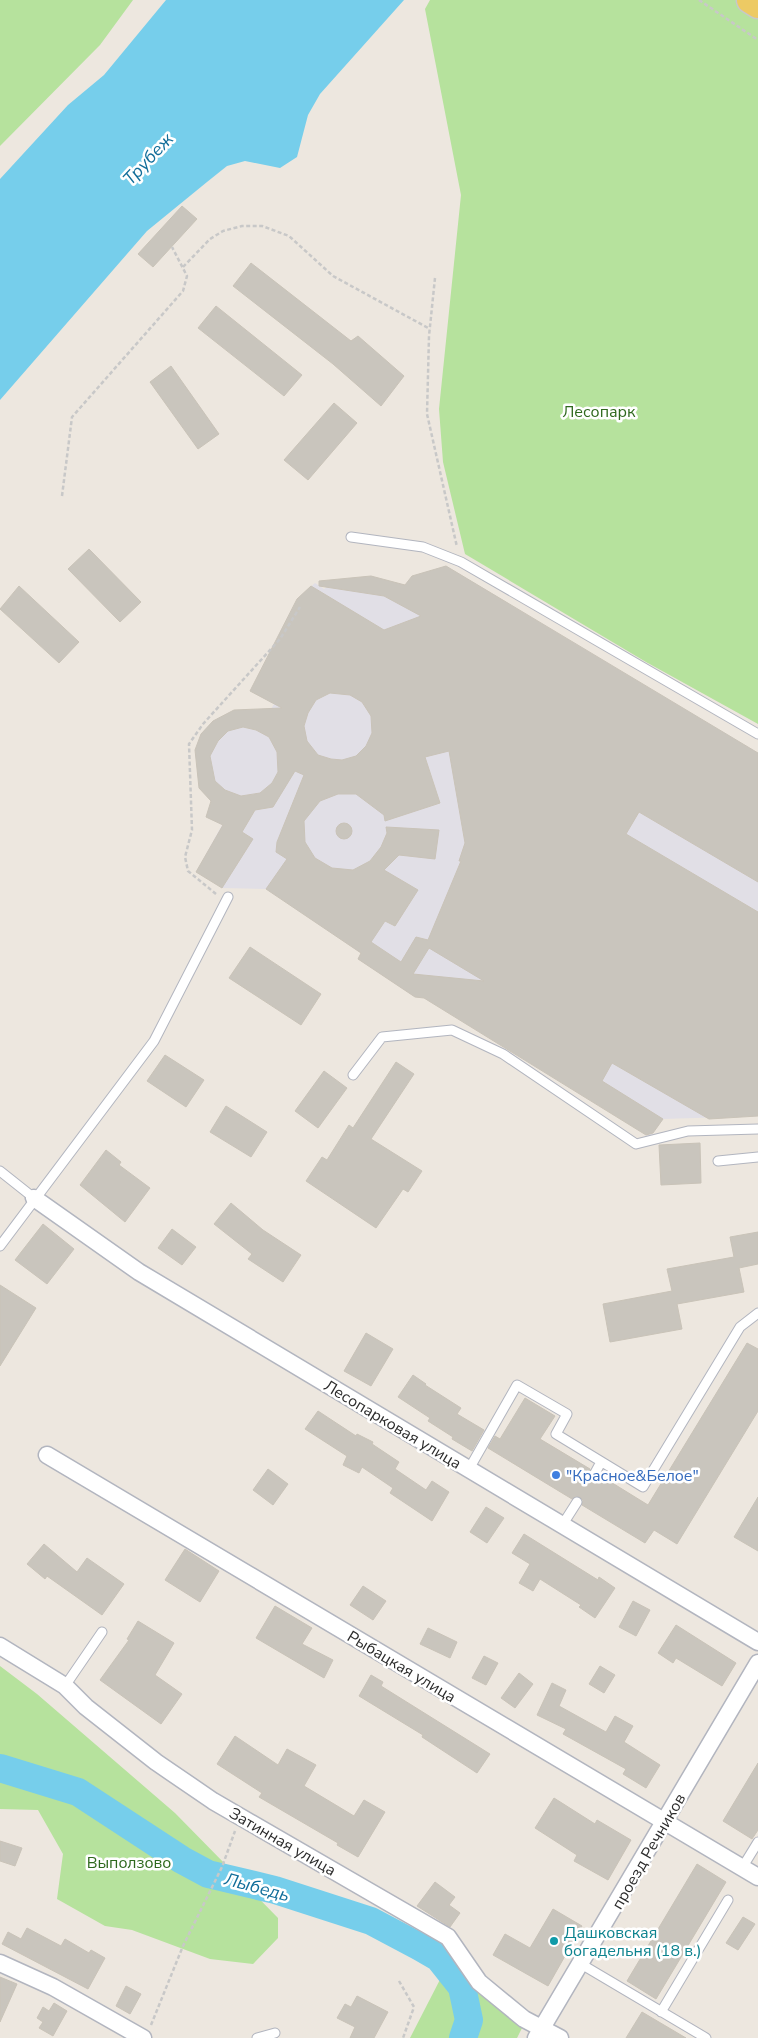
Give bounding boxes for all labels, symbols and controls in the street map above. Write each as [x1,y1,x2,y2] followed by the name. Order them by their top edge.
[118,127,179,190] water label: Трубеж
[562,401,636,423] park label: Лесопарк
[320,1375,465,1475] street label: Лесопарковая улица
[566,1465,699,1487] place label: "Красное&Белое"
[550,1469,562,1481] marker: "Красное&Белое"
[343,1626,460,1708] street label: Рыбацкая улица
[607,1789,691,1914] street label: проезд Речников
[225,1802,340,1881] street label: Затинная улица
[87,1852,171,1874] park label: Выползово
[221,1867,292,1907] water label: Лыбедь
[564,1922,702,1962] place label: Дашковская богадельня (18 в.)
[548,1935,560,1947] marker: Дашковская богадельня (18 в.)

